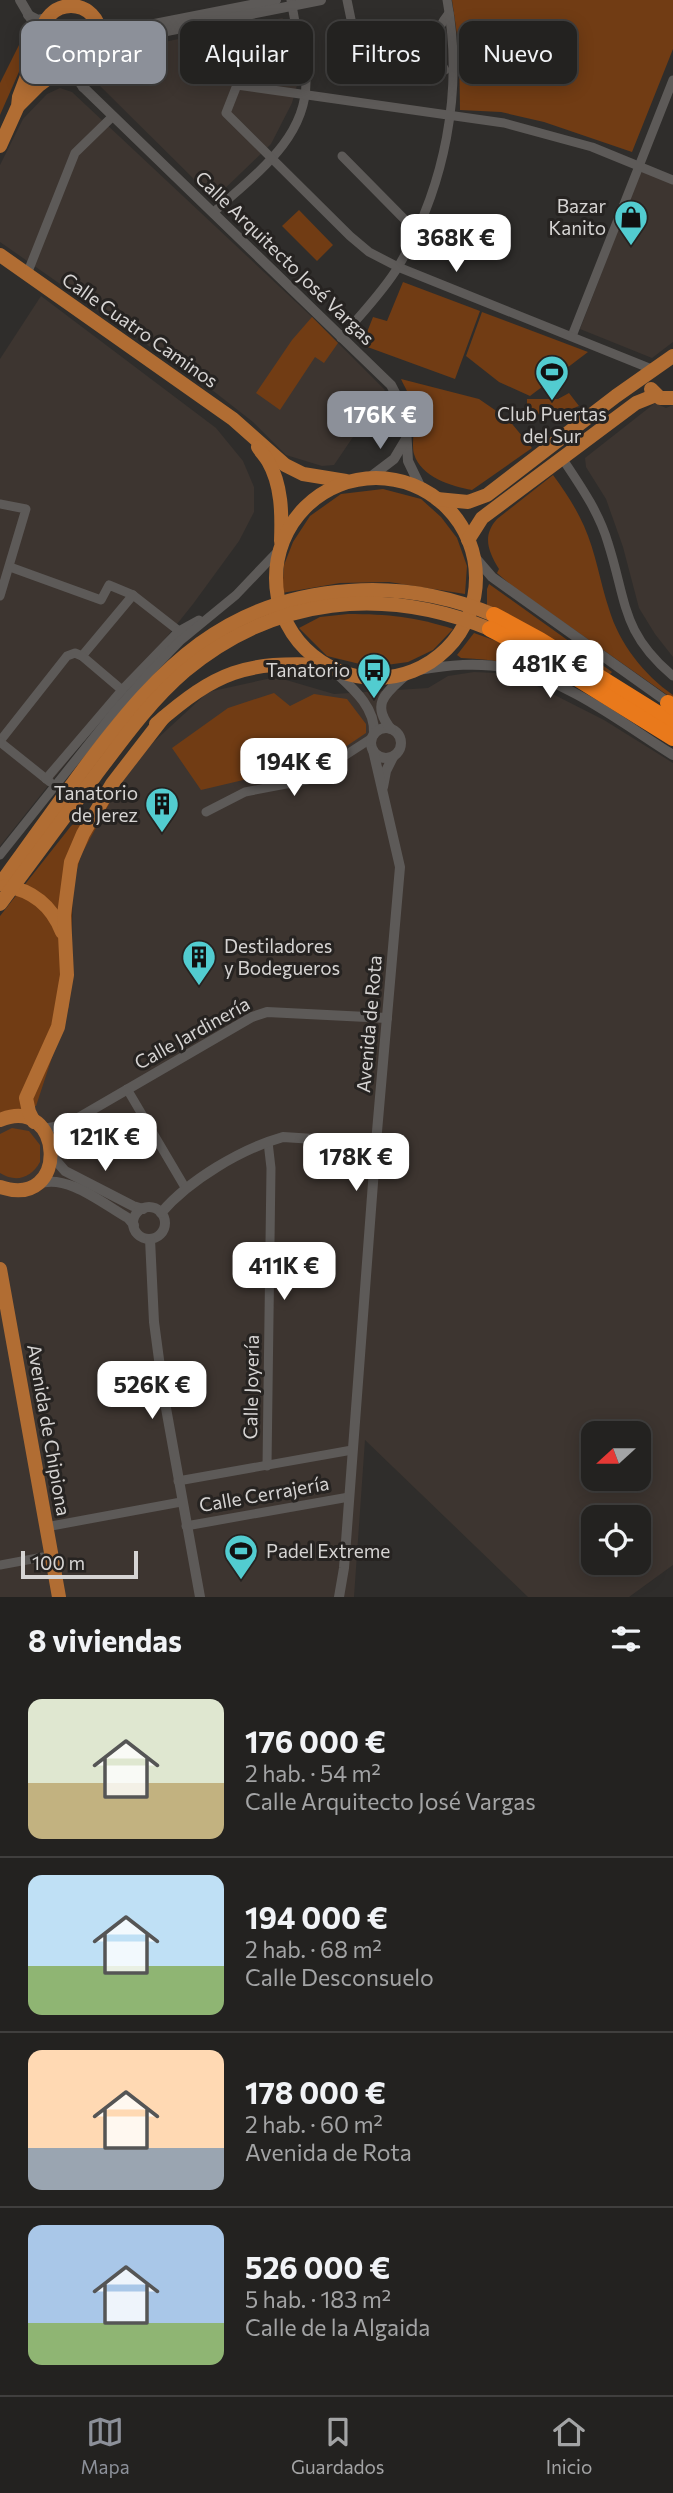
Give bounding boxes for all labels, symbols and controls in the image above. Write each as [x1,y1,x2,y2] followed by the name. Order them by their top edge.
[21,21,166,84] chip: Comprar
[180,21,313,84] chip: Alquilar
[327,21,445,84] chip: Filtros
[459,21,577,84] chip: Nuevo
[191,166,380,349] street label: Calle Arquitecto José Vargas
[549,194,606,239] place label: Bazar Kanito
[612,198,650,247] shop icon: Bazar Kanito
[399,215,513,274] pin: 368K €
[417,223,495,251] text: 368K €
[58,267,223,392] street label: Calle Cuatro Caminos
[533,353,571,402] sports icon: Club Puertas del Sur
[323,392,437,451] pin: 176K €
[343,400,417,428] text: 176K €
[497,402,607,447] place label: Club Puertas del Sur
[493,640,607,700] pin: 481K €
[512,649,588,677] text: 481K €
[355,651,393,700] bus stop icon: Tanatorio
[266,658,350,681] place label: Tanatorio
[237,738,351,798] pin: 194K €
[256,747,332,775] text: 194K €
[54,781,138,826] place label: Tanatorio de Jerez
[143,785,181,834] building icon: Tanatorio de Jerez
[224,934,340,979] place label: Destiladores y Bodegueros
[180,938,218,987] building icon: Destiladores y Bodegueros
[351,954,386,1094] street label: Avenida de Rota
[130,991,253,1074] street label: Calle Jardinería
[48,1114,162,1173] pin: 121K €
[70,1122,140,1150] text: 121K €
[299,1134,413,1193] pin: 178K €
[319,1142,393,1170] text: 178K €
[227,1242,341,1302] pin: 411K €
[249,1251,319,1279] text: 411K €
[238,1334,263,1440] street label: Calle Joyería
[23,1342,76,1518] street label: Avenida de Chipiona
[95,1362,209,1421] pin: 526K €
[113,1370,191,1398] text: 526K €
[581,1421,651,1491] north arrow
[581,1421,651,1575] map controls
[197,1471,331,1516] street label: Calle Cerrajería
[581,1505,651,1575] button: locate
[222,1532,260,1581] sports icon: Padel Extreme
[266,1539,390,1562] place label: Padel Extreme
[21,1548,138,1580] scale bar
[32,1551,85,1574] text: 100 m
[607,1620,645,1658] icon: filters
[28,1621,182,1658] text: 8 viviendas
[245,1722,386,1759] text: 176 000 €
[84,1727,168,1811] icon: home
[245,1759,381,1787] text: 2 hab. · 54 m²
[245,1787,536,1815] text: Calle Arquitecto José Vargas
[245,1898,388,1935] text: 194 000 €
[84,1903,168,1987] icon: home
[245,1935,382,1963] text: 2 hab. · 68 m²
[245,1963,434,1991] text: Calle Desconsuelo
[245,2073,386,2110] text: 178 000 €
[84,2078,168,2162] icon: home
[245,2110,383,2138] text: 2 hab. · 60 m²
[245,2138,412,2166] text: Avenida de Rota
[245,2248,390,2285] text: 526 000 €
[84,2253,168,2337] icon: home
[245,2285,391,2313] text: 5 hab. · 183 m²
[245,2313,430,2341] text: Calle de la Algaida
[81,2413,130,2478] tab: Mapa
[291,2413,384,2478] tab: Guardados
[546,2413,592,2478] tab: Inicio

